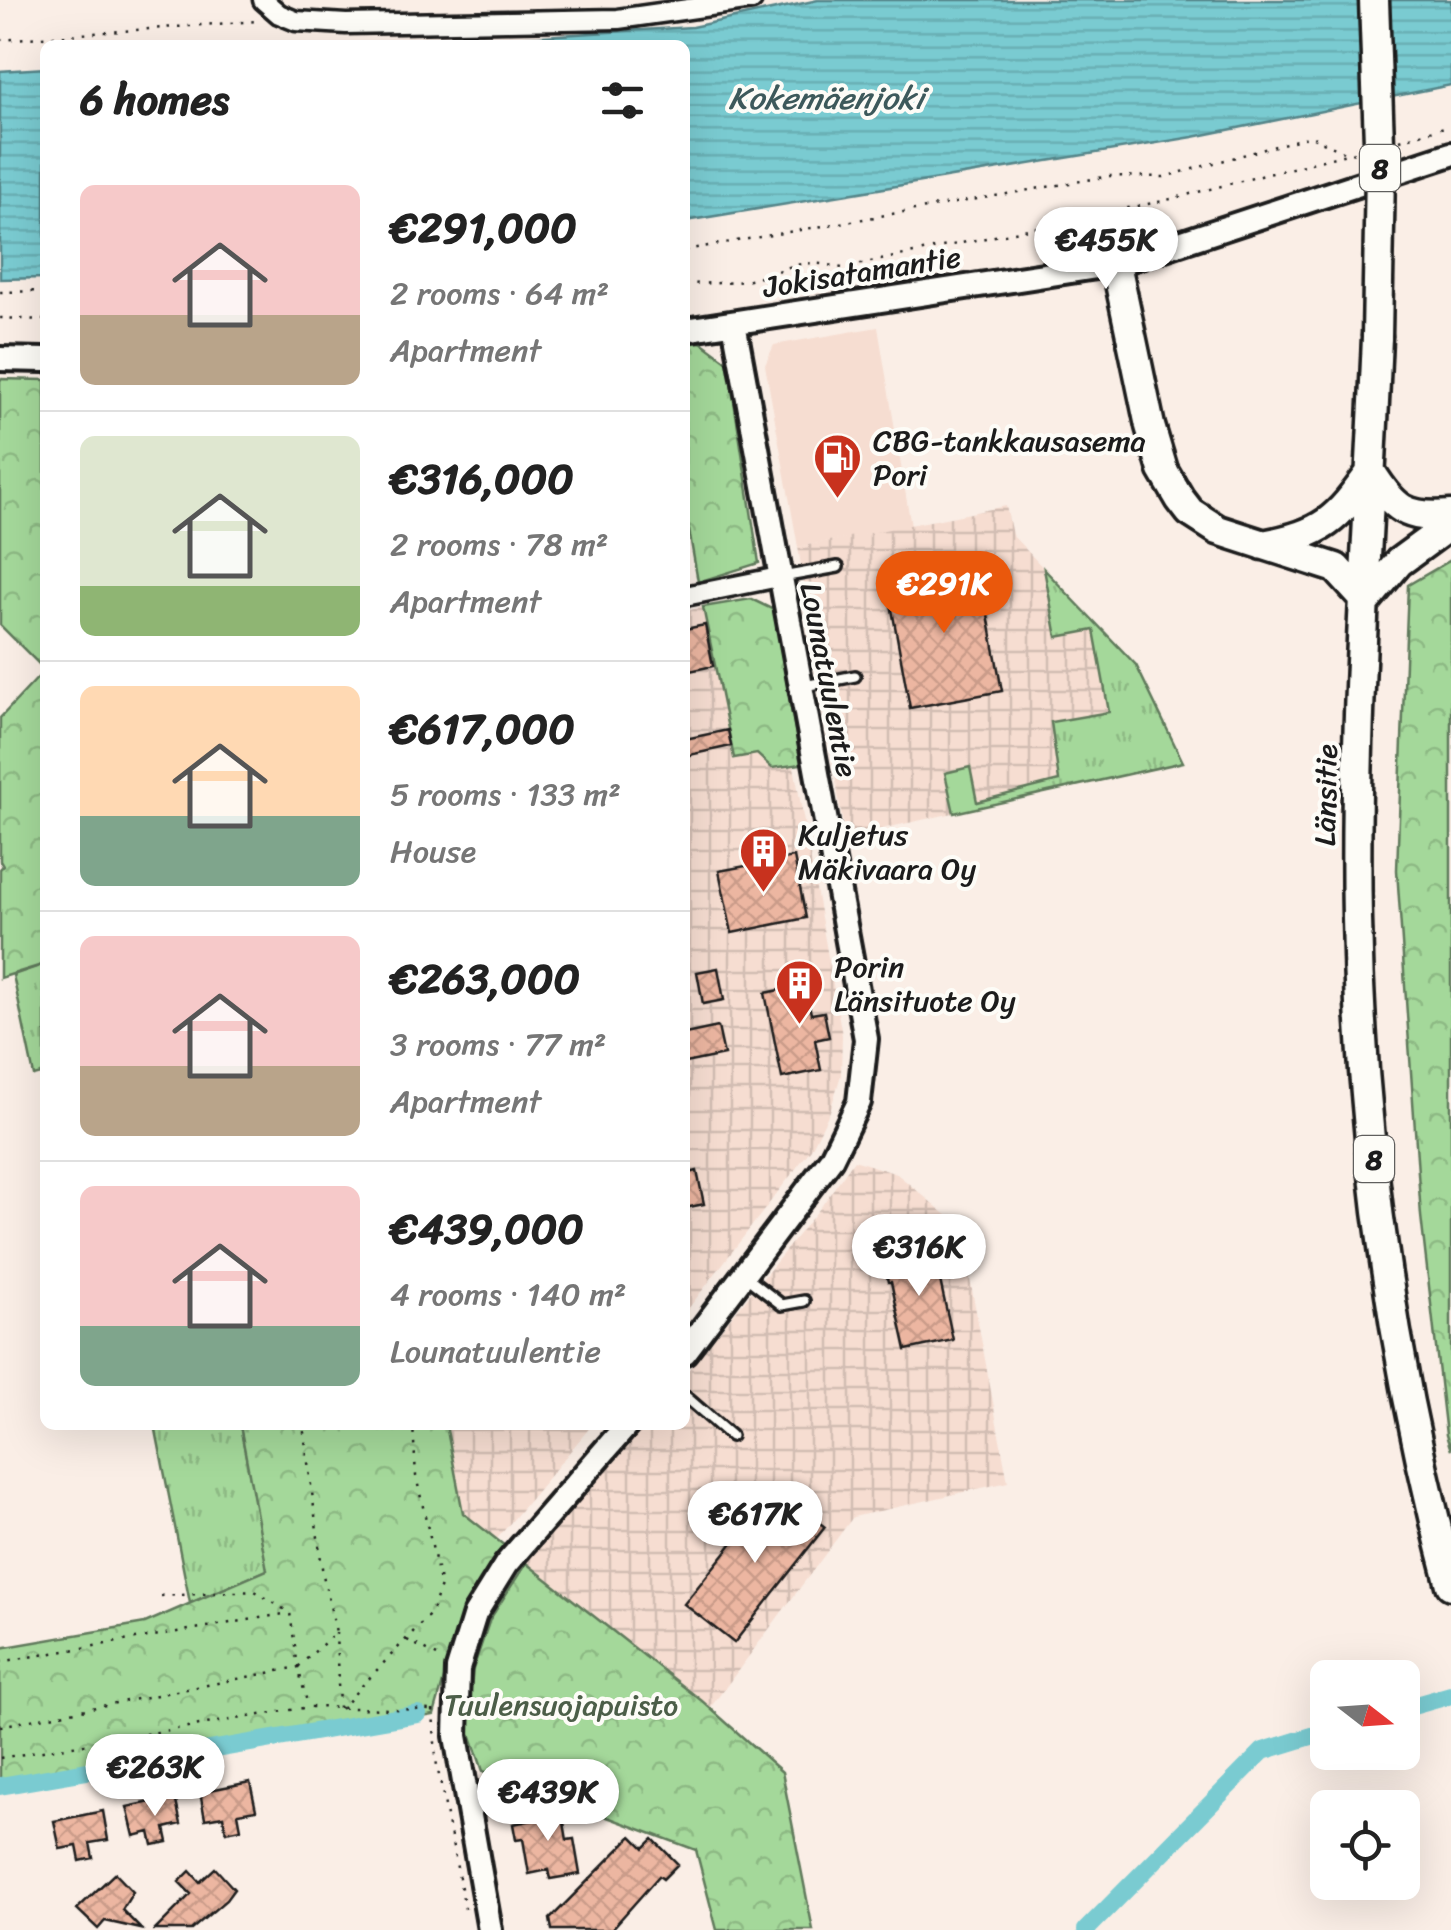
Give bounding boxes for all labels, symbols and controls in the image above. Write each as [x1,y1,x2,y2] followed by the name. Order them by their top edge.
[80,63,229,137] text: 6 homes
[728,70,930,127] water label: Kokemäenjoki
[595,73,650,128] icon: filters
[1360,145,1400,191] road number: 8
[390,191,577,265] text: €291,000
[1036,207,1176,292] pin: €455K
[1056,211,1156,268] text: €455K
[160,225,280,345] icon: home
[758,230,965,314] street label: Jokisatamantie
[390,265,609,322] text: 2 rooms · 64 m²
[390,322,541,379] text: Apartment
[873,414,1146,502] place label: CBG-tankkausasema Pori
[812,432,864,500] fuel station icon: CBG-tankkausasema Pori
[390,442,574,516] text: €316,000
[160,476,280,596] icon: home
[390,516,608,573] text: 2 rooms · 78 m²
[874,551,1014,636] pin: €291K
[898,555,990,612] text: €291K
[390,573,541,630] text: Apartment
[784,578,874,782] street label: Lounatuulentie
[390,692,575,766] text: €617,000
[160,726,280,846] icon: home
[1298,744,1354,846] street label: Länsitie
[390,766,621,823] text: 5 rooms · 133 m²
[798,808,976,896] place label: Kuljetus Mäkivaara Oy
[390,823,476,880] text: House
[737,826,789,894] building icon: Kuljetus Mäkivaara Oy
[834,940,1016,1028] place label: Porin Länsituote Oy
[390,942,580,1016] text: €263,000
[773,958,825,1026] building icon: Porin Länsituote Oy
[160,976,280,1096] icon: home
[390,1016,606,1073] text: 3 rooms · 77 m²
[390,1073,541,1130] text: Apartment
[1354,1136,1394,1182] road number: 8
[390,1192,584,1266] text: €439,000
[849,1214,989,1299] pin: €316K
[874,1218,964,1275] text: €316K
[160,1226,280,1346] icon: home
[390,1266,626,1323] text: 4 rooms · 140 m²
[390,1323,601,1380] text: Lounatuulentie
[685,1481,825,1566] pin: €617K
[710,1485,800,1542] text: €617K
[1310,1660,1420,1770] north arrow
[1310,1660,1420,1900] map controls
[444,1678,678,1732] park label: Tuulensuojapuisto
[85,1734,225,1819] pin: €263K
[108,1738,202,1795] text: €263K
[478,1759,618,1844] pin: €439K
[499,1763,597,1820] text: €439K
[1310,1790,1420,1900] button: locate

